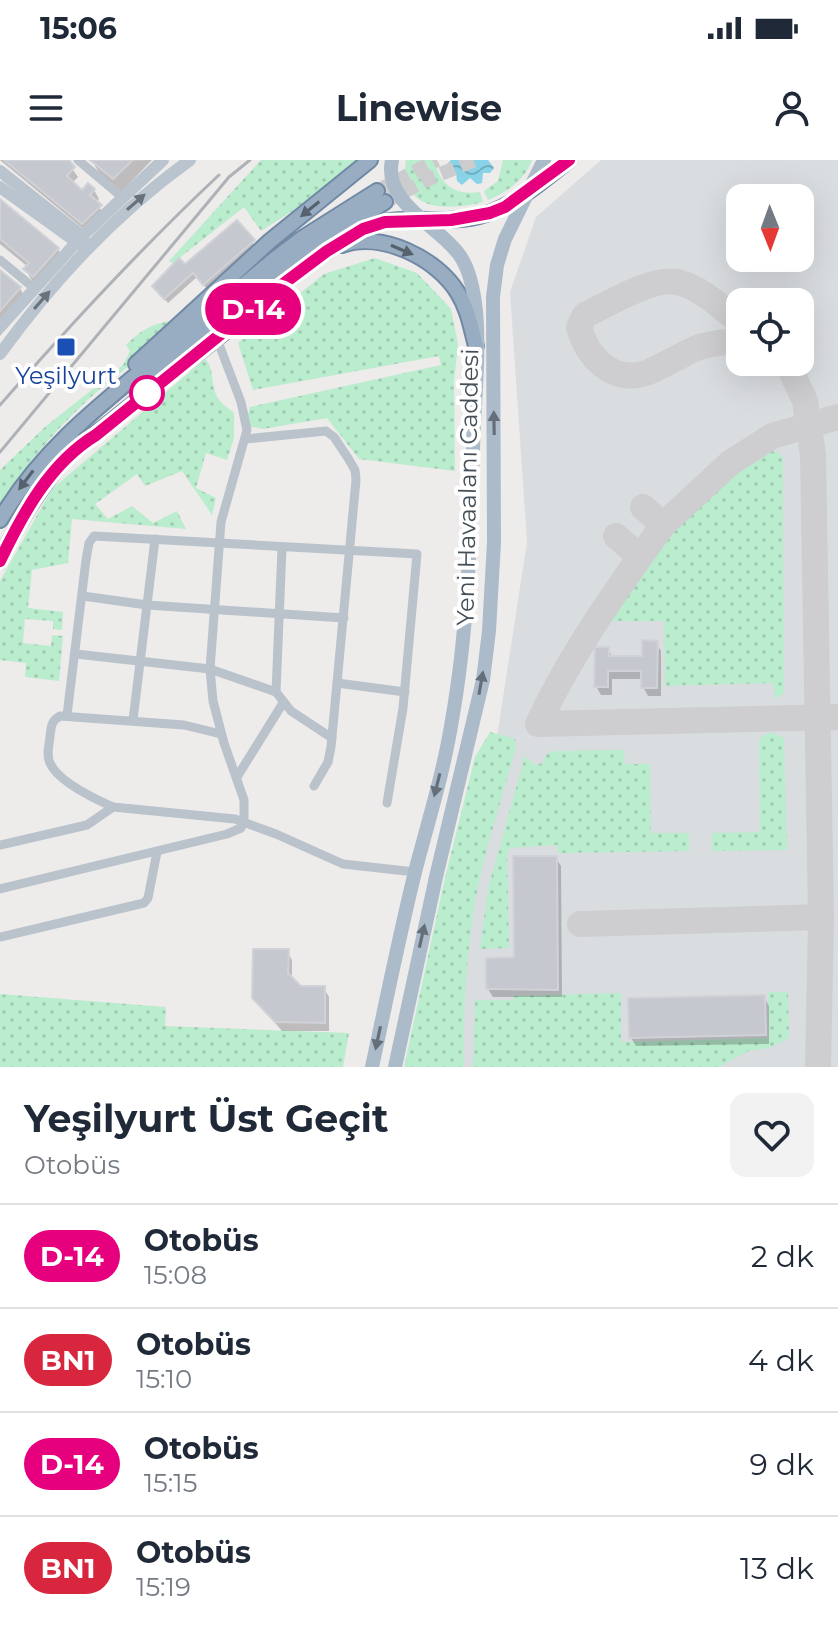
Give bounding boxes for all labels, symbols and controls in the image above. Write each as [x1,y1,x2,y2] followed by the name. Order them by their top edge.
[40,10,117,47] text: 15:06
[24,86,68,130] icon: menu
[336,86,502,130] text: Linewise
[770,86,814,130] icon: person
[726,184,814,272] north arrow
[726,184,814,376] map controls
[127,193,146,211] one-way arrow
[300,201,320,217] one-way arrow
[390,244,414,257] one-way arrow
[197,283,309,335] line badge: D-14
[726,288,814,376] button: locate
[33,291,50,311] one-way arrow
[221,292,285,326] text: D-14
[55,336,77,358] marker: Yeşilyurt
[451,348,484,626] street label: Yeni Havaalanı Caddesi
[15,361,117,390] place label: Yeşilyurt
[130,376,164,410] unlabelled marker
[488,410,500,435] one-way arrow
[19,470,35,490] one-way arrow
[476,670,488,695] one-way arrow
[430,773,443,798] one-way arrow
[416,923,429,948] one-way arrow
[371,1026,384,1051] one-way arrow
[730,1093,814,1177] button: heart
[24,1095,388,1142] text: Yeşilyurt Üst Geçit
[24,1149,120,1181] text: Otobüs
[144,1222,259,1259] text: Otobüs
[751,1238,814,1275] text: 2 dk
[40,1239,104,1273] text: D-14
[144,1259,207,1291] text: 15:08
[136,1326,251,1363] text: Otobüs
[748,1342,814,1379] text: 4 dk
[40,1343,96,1377] text: BN1
[136,1363,192,1395] text: 15:10
[144,1430,259,1467] text: Otobüs
[750,1446,814,1483] text: 9 dk
[40,1447,104,1481] text: D-14
[144,1467,197,1499] text: 15:15
[136,1534,251,1571] text: Otobüs
[740,1550,814,1587] text: 13 dk
[40,1551,96,1585] text: BN1
[136,1571,191,1603] text: 15:19

